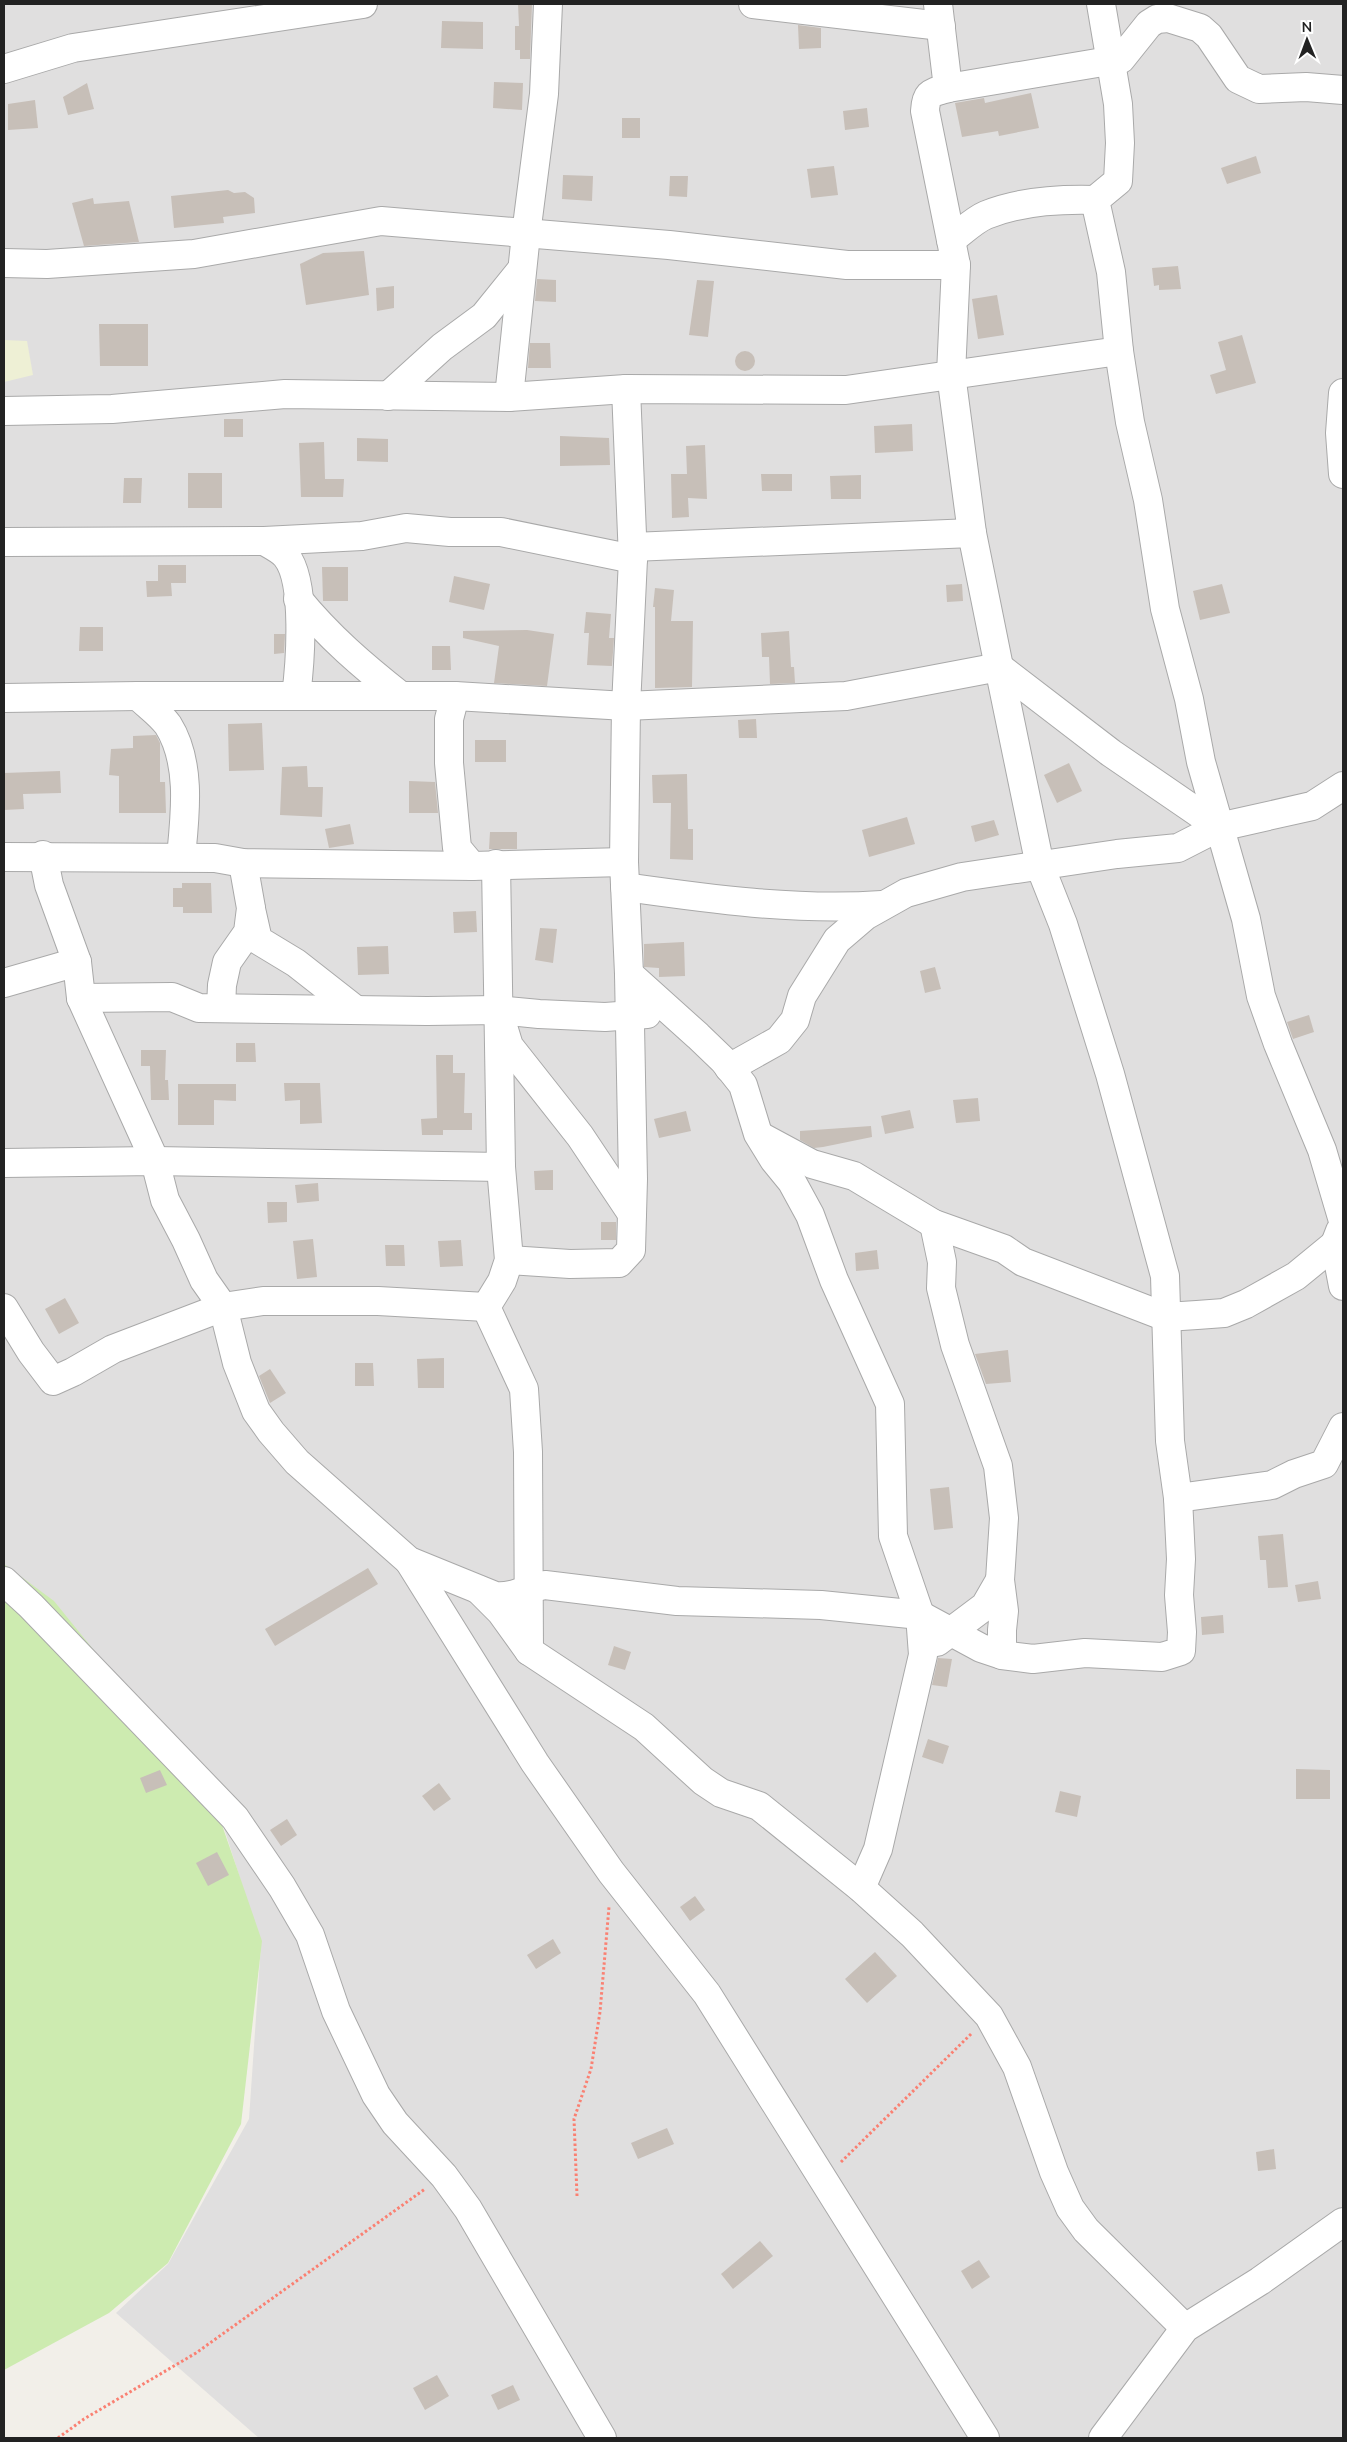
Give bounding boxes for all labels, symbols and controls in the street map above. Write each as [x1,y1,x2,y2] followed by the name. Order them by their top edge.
[1282,15,1332,65] north arrow
[1301,18,1312,37] text: N

